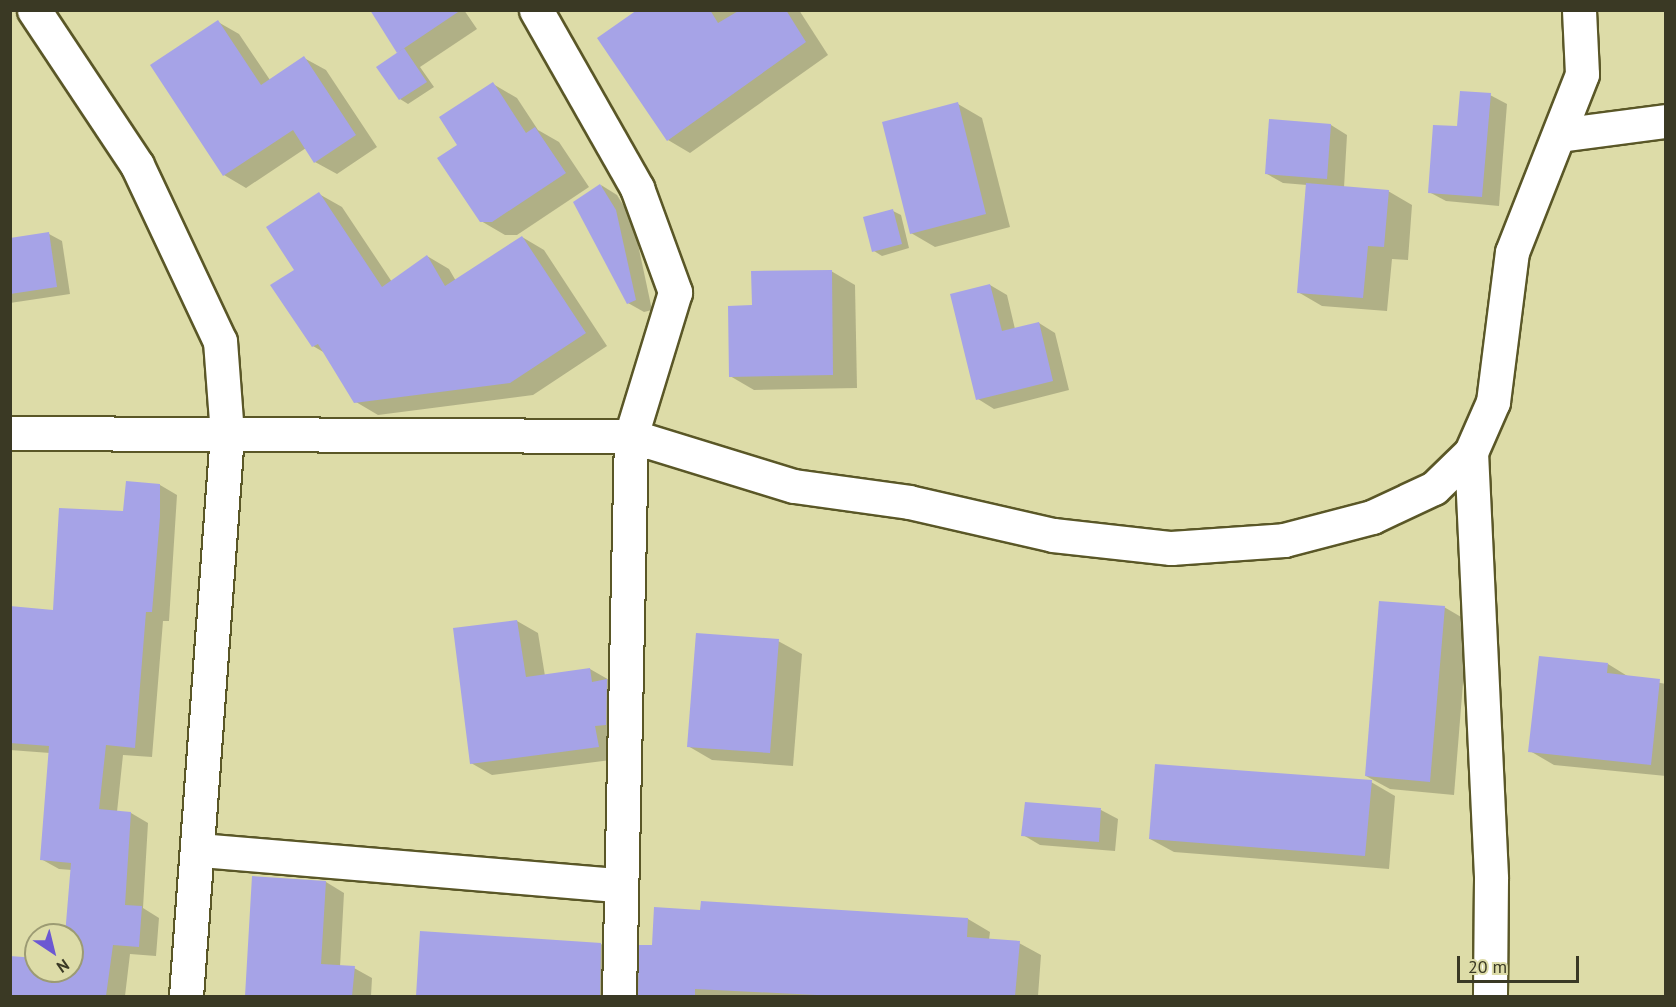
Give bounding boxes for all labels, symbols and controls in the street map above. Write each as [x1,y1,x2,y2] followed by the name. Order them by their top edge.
[24,923,84,983] north arrow
[1460,944,1582,982] scale bar
[53,955,73,977] text: N
[1468,955,1507,978] text: 20 m

